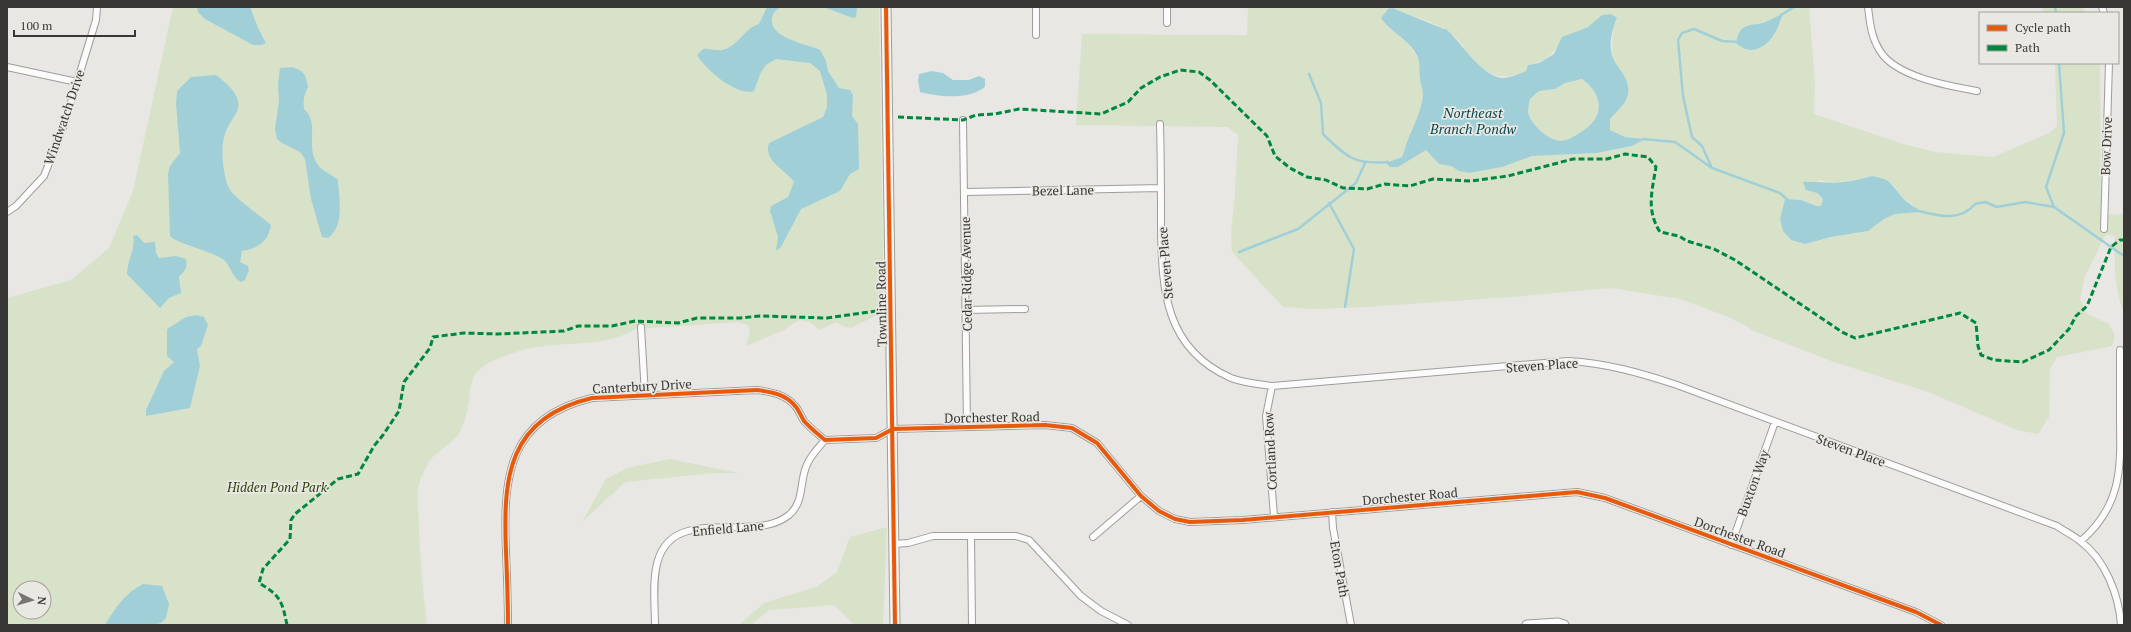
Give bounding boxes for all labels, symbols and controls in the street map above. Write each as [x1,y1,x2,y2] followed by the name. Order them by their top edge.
[14,12,135,38] scale bar
[1979,12,2119,64] legend
[20,18,53,33] text: 100 m
[2015,20,2071,35] text: Cycle path
[2015,40,2040,55] text: Path
[39,67,89,167] street label: Windwatch Drive
[1429,103,1516,138] water label: Northeast Branch Pondw
[2096,116,2116,176] street label: Bow Drive
[1032,180,1094,200] street label: Bezel Lane
[956,216,976,332] street label: Cedar Ridge Avenue
[1153,226,1177,300] street label: Steven Place
[871,261,891,347] street label: Townline Road
[1505,353,1579,377] street label: Steven Place
[592,374,692,398] street label: Canterbury Drive
[944,407,1040,427] street label: Dorchester Road
[1259,411,1281,491] street label: Cortland Row
[1814,429,1888,471] street label: Steven Place
[1733,447,1773,519] street label: Buxton Way
[226,478,328,496] park label: Hidden Pond Park
[1362,483,1458,509] street label: Dorchester Road
[1692,512,1788,562] street label: Dorchester Road
[691,516,765,540] street label: Enfield Lane
[1326,539,1354,599] street label: Eton Path
[12,580,52,620] north arrow
[35,596,49,606] text: N

